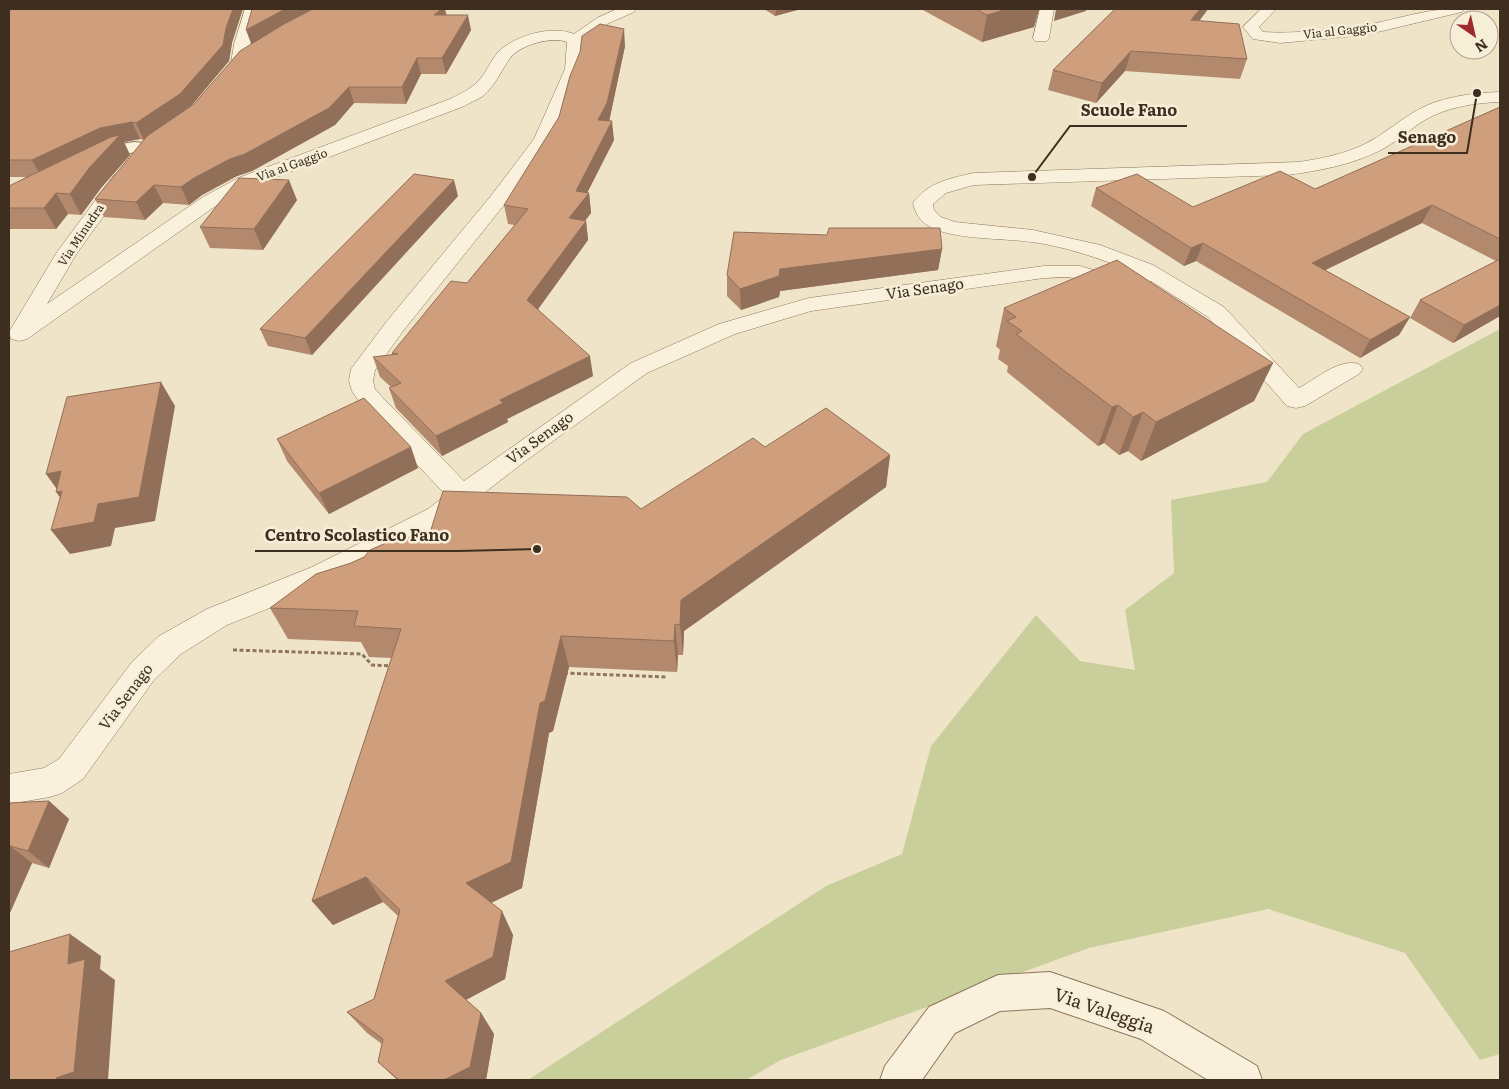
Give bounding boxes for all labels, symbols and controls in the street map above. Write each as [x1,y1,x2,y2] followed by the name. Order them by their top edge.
[1449,10,1499,60] north arrow
[1302,17,1378,43] street label: Via al Gaggio
[1471,35,1492,58] text: N
[1070,95,1187,126] callout: Scuole Fano
[1081,97,1177,121] text: Scuole Fano
[1388,122,1467,153] callout: Senago
[1398,124,1456,148] text: Senago
[254,143,330,185] street label: Via al Gaggio
[53,199,108,269] street label: Via Minudra
[884,271,965,304] street label: Via Senago
[501,404,578,469] street label: Via Senago
[255,520,459,551] callout: Centro Scolastico Fano
[265,522,449,546] text: Centro Scolastico Fano
[92,658,158,734] street label: Via Senago
[1050,980,1159,1040] street label: Via Valeggia

